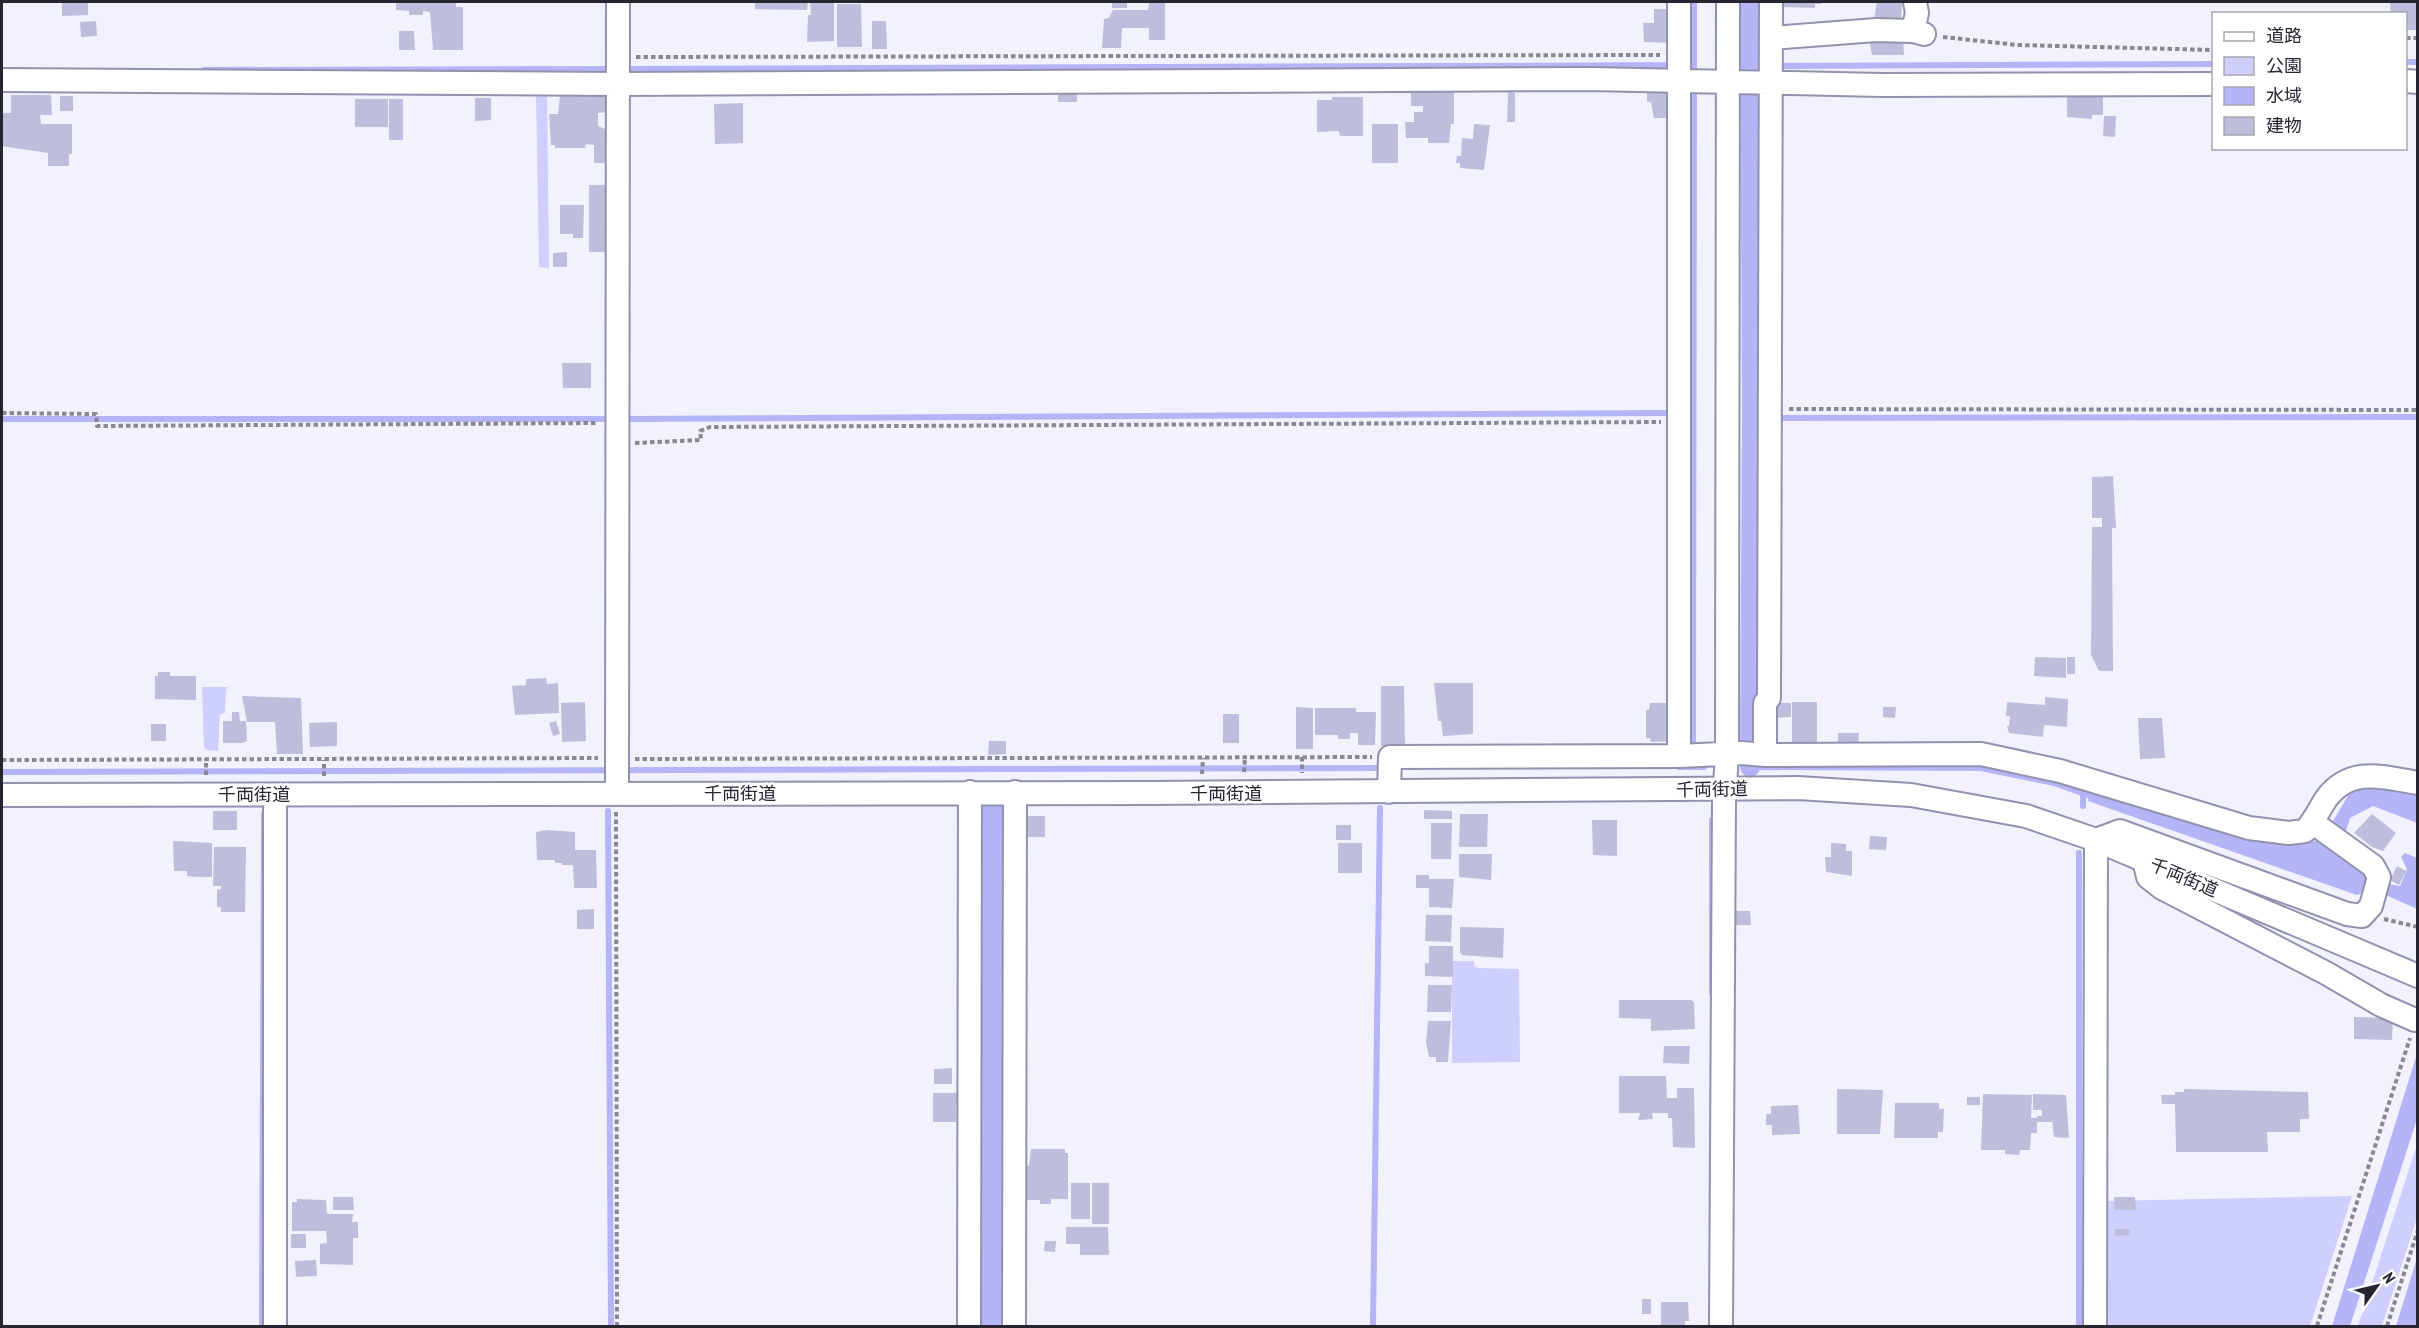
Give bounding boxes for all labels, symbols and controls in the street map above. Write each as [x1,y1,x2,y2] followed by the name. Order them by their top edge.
[2212,12,2407,150] legend
[2266,24,2302,47] text: 道路
[2266,54,2302,77] text: 公園
[2266,84,2302,107] text: 水域
[2266,114,2302,137] text: 建物
[1676,777,1748,801] street label: 千両街道
[704,782,776,805] street label: 千両街道
[1190,782,1262,805] street label: 千両街道
[218,783,290,806] street label: 千両街道
[2146,852,2222,902] street label: 千両街道
[2347,1256,2407,1316] north arrow
[2379,1268,2400,1287] text: N

